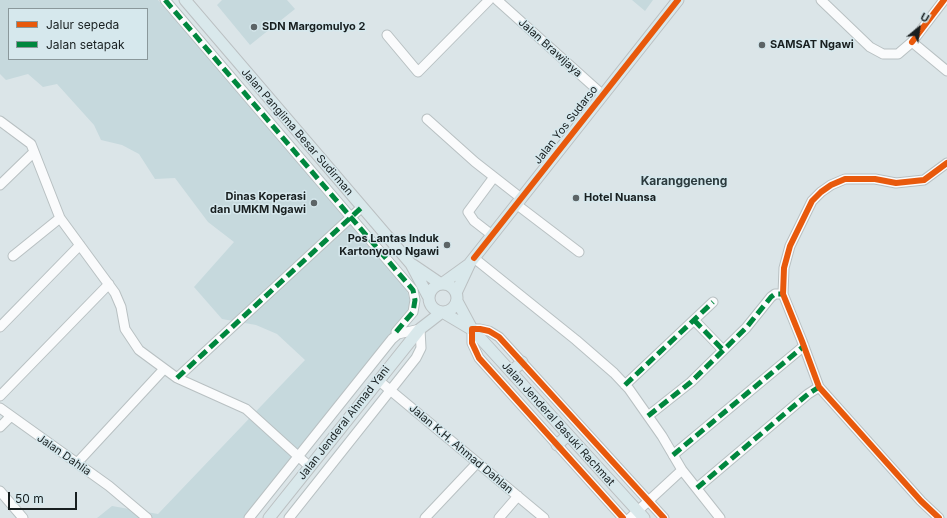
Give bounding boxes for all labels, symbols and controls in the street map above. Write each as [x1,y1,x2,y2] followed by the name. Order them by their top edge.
[8,8,148,60] legend
[899,8,939,48] north arrow
[918,9,932,26] text: U
[515,16,585,80] street label: Jalan Brawijaya
[46,17,119,32] text: Jalur sepeda
[262,20,365,34] place label: SDN Margomulyo 2
[249,22,259,32] marker: SDN Margomulyo 2
[46,37,125,52] text: Jalan setapak
[770,38,854,52] place label: SAMSAT Ngawi
[757,40,767,50] marker: SAMSAT Ngawi
[238,66,356,198] street label: Jalan Panglima Besar Sudirman
[531,83,601,167] street label: Jalan Yos Sudarso
[641,174,727,188] district label: Karanggeneng
[210,190,306,216] place label: Dinas Koperasi dan UMKM Ngawi
[584,191,656,205] place label: Hotel Nuansa
[571,193,581,203] marker: Hotel Nuansa
[309,198,319,208] marker: Dinas Koperasi dan UMKM Ngawi
[339,232,439,258] place label: Pos Lantas Induk Kartonyono Ngawi
[442,240,452,250] marker: Pos Lantas Induk Kartonyono Ngawi
[499,359,617,489] street label: Jalan Jenderal Basuki Rachmat
[295,363,393,483] street label: Jalan Jenderal Ahmad Yani
[406,402,516,496] street label: Jalan K.H. Ahmad Dahlan
[34,432,94,478] street label: Jalan Dahlia
[10,484,79,510] scale bar
[15,491,44,506] text: 50 m

